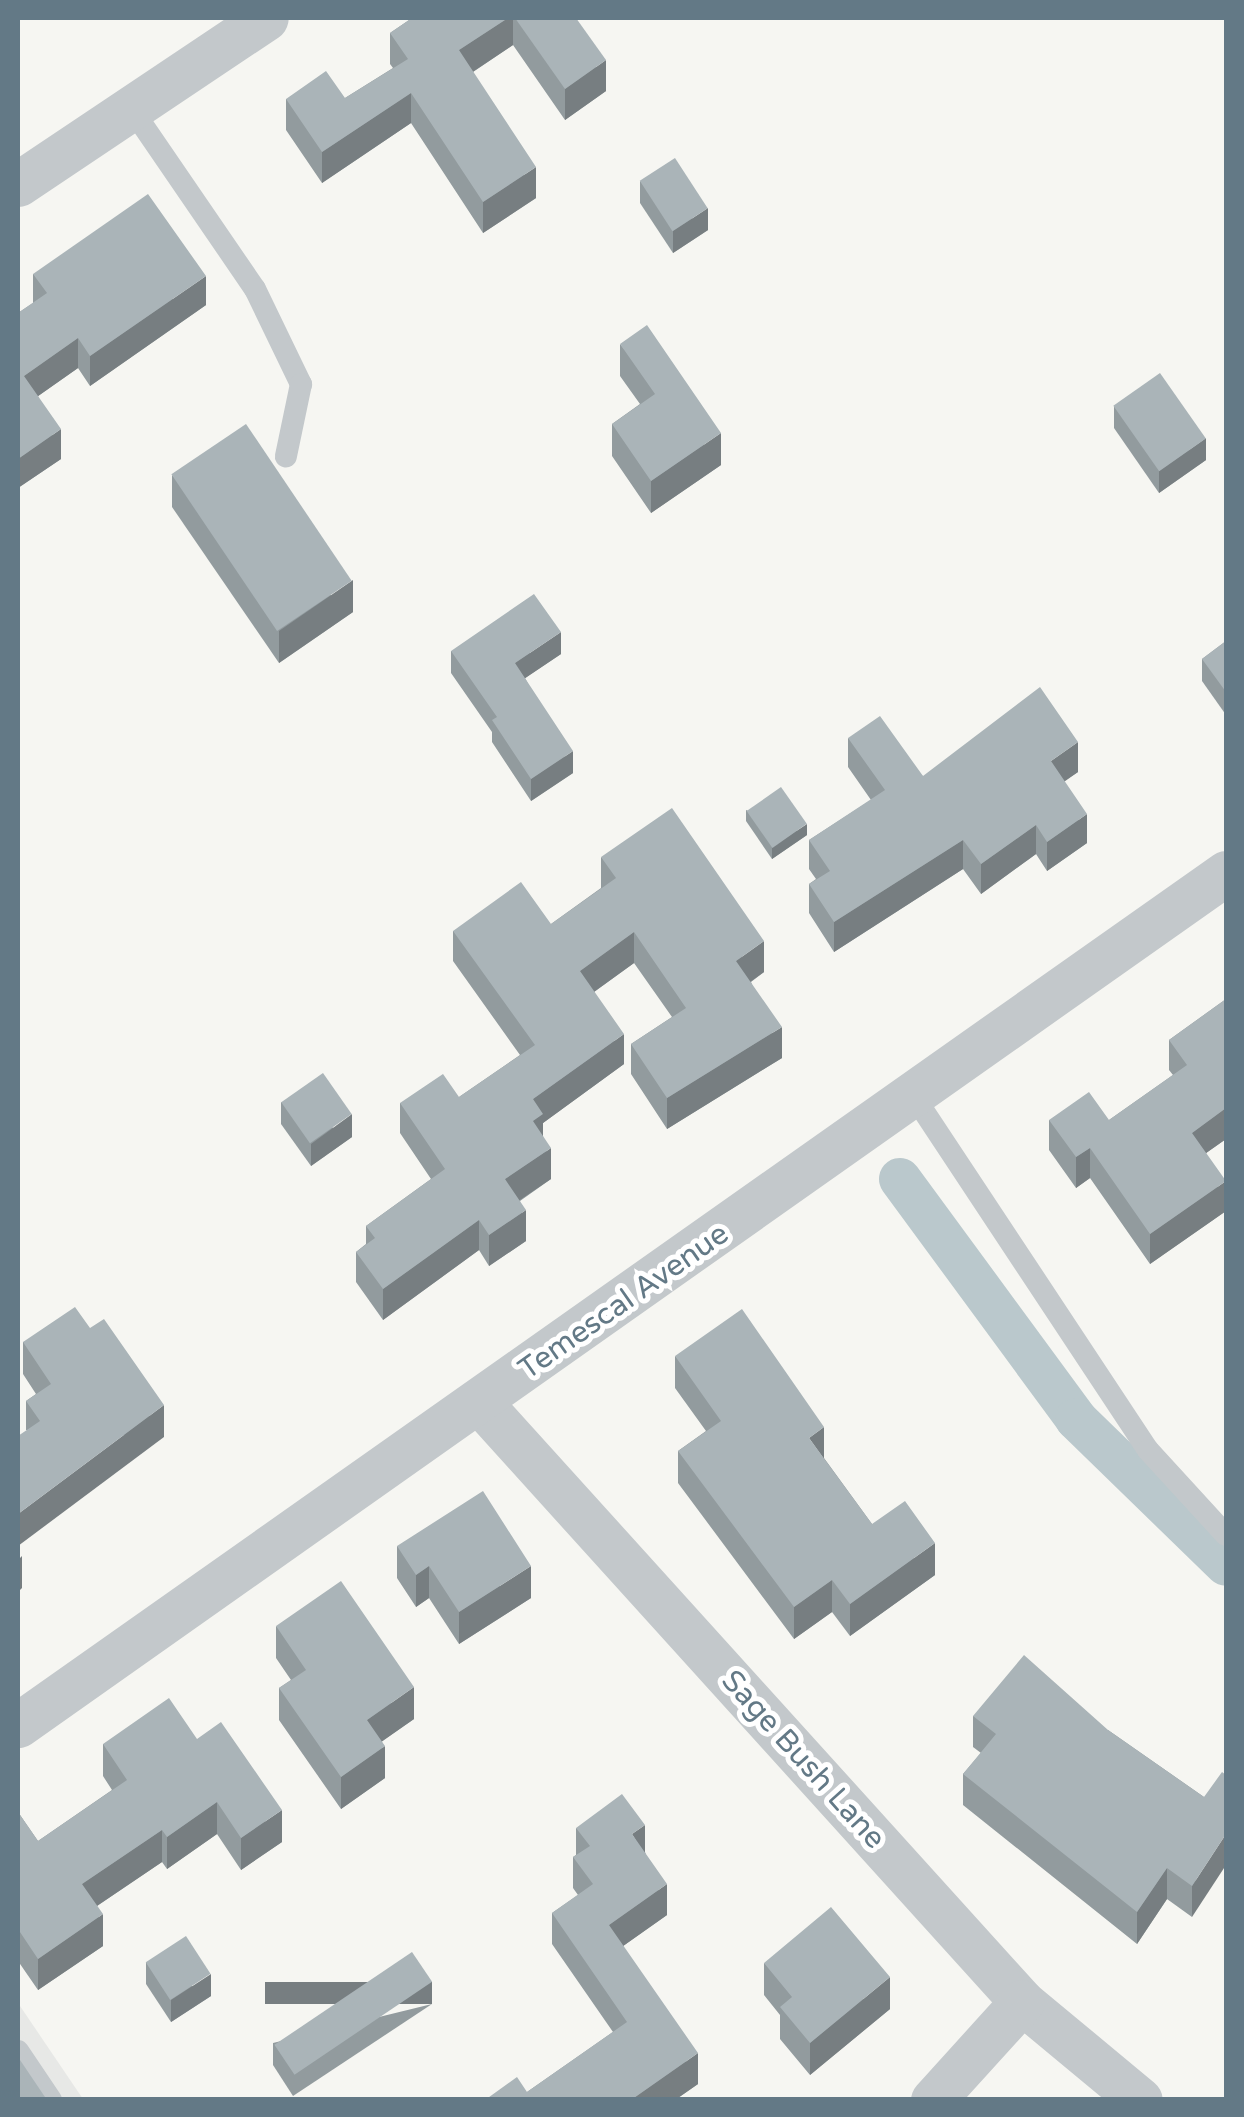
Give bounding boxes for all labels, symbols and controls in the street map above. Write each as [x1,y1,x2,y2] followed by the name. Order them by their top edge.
[512,1216,736,1388] street label: Temescal Avenue
[713,1663,893,1857] street label: Sage Bush Lane

